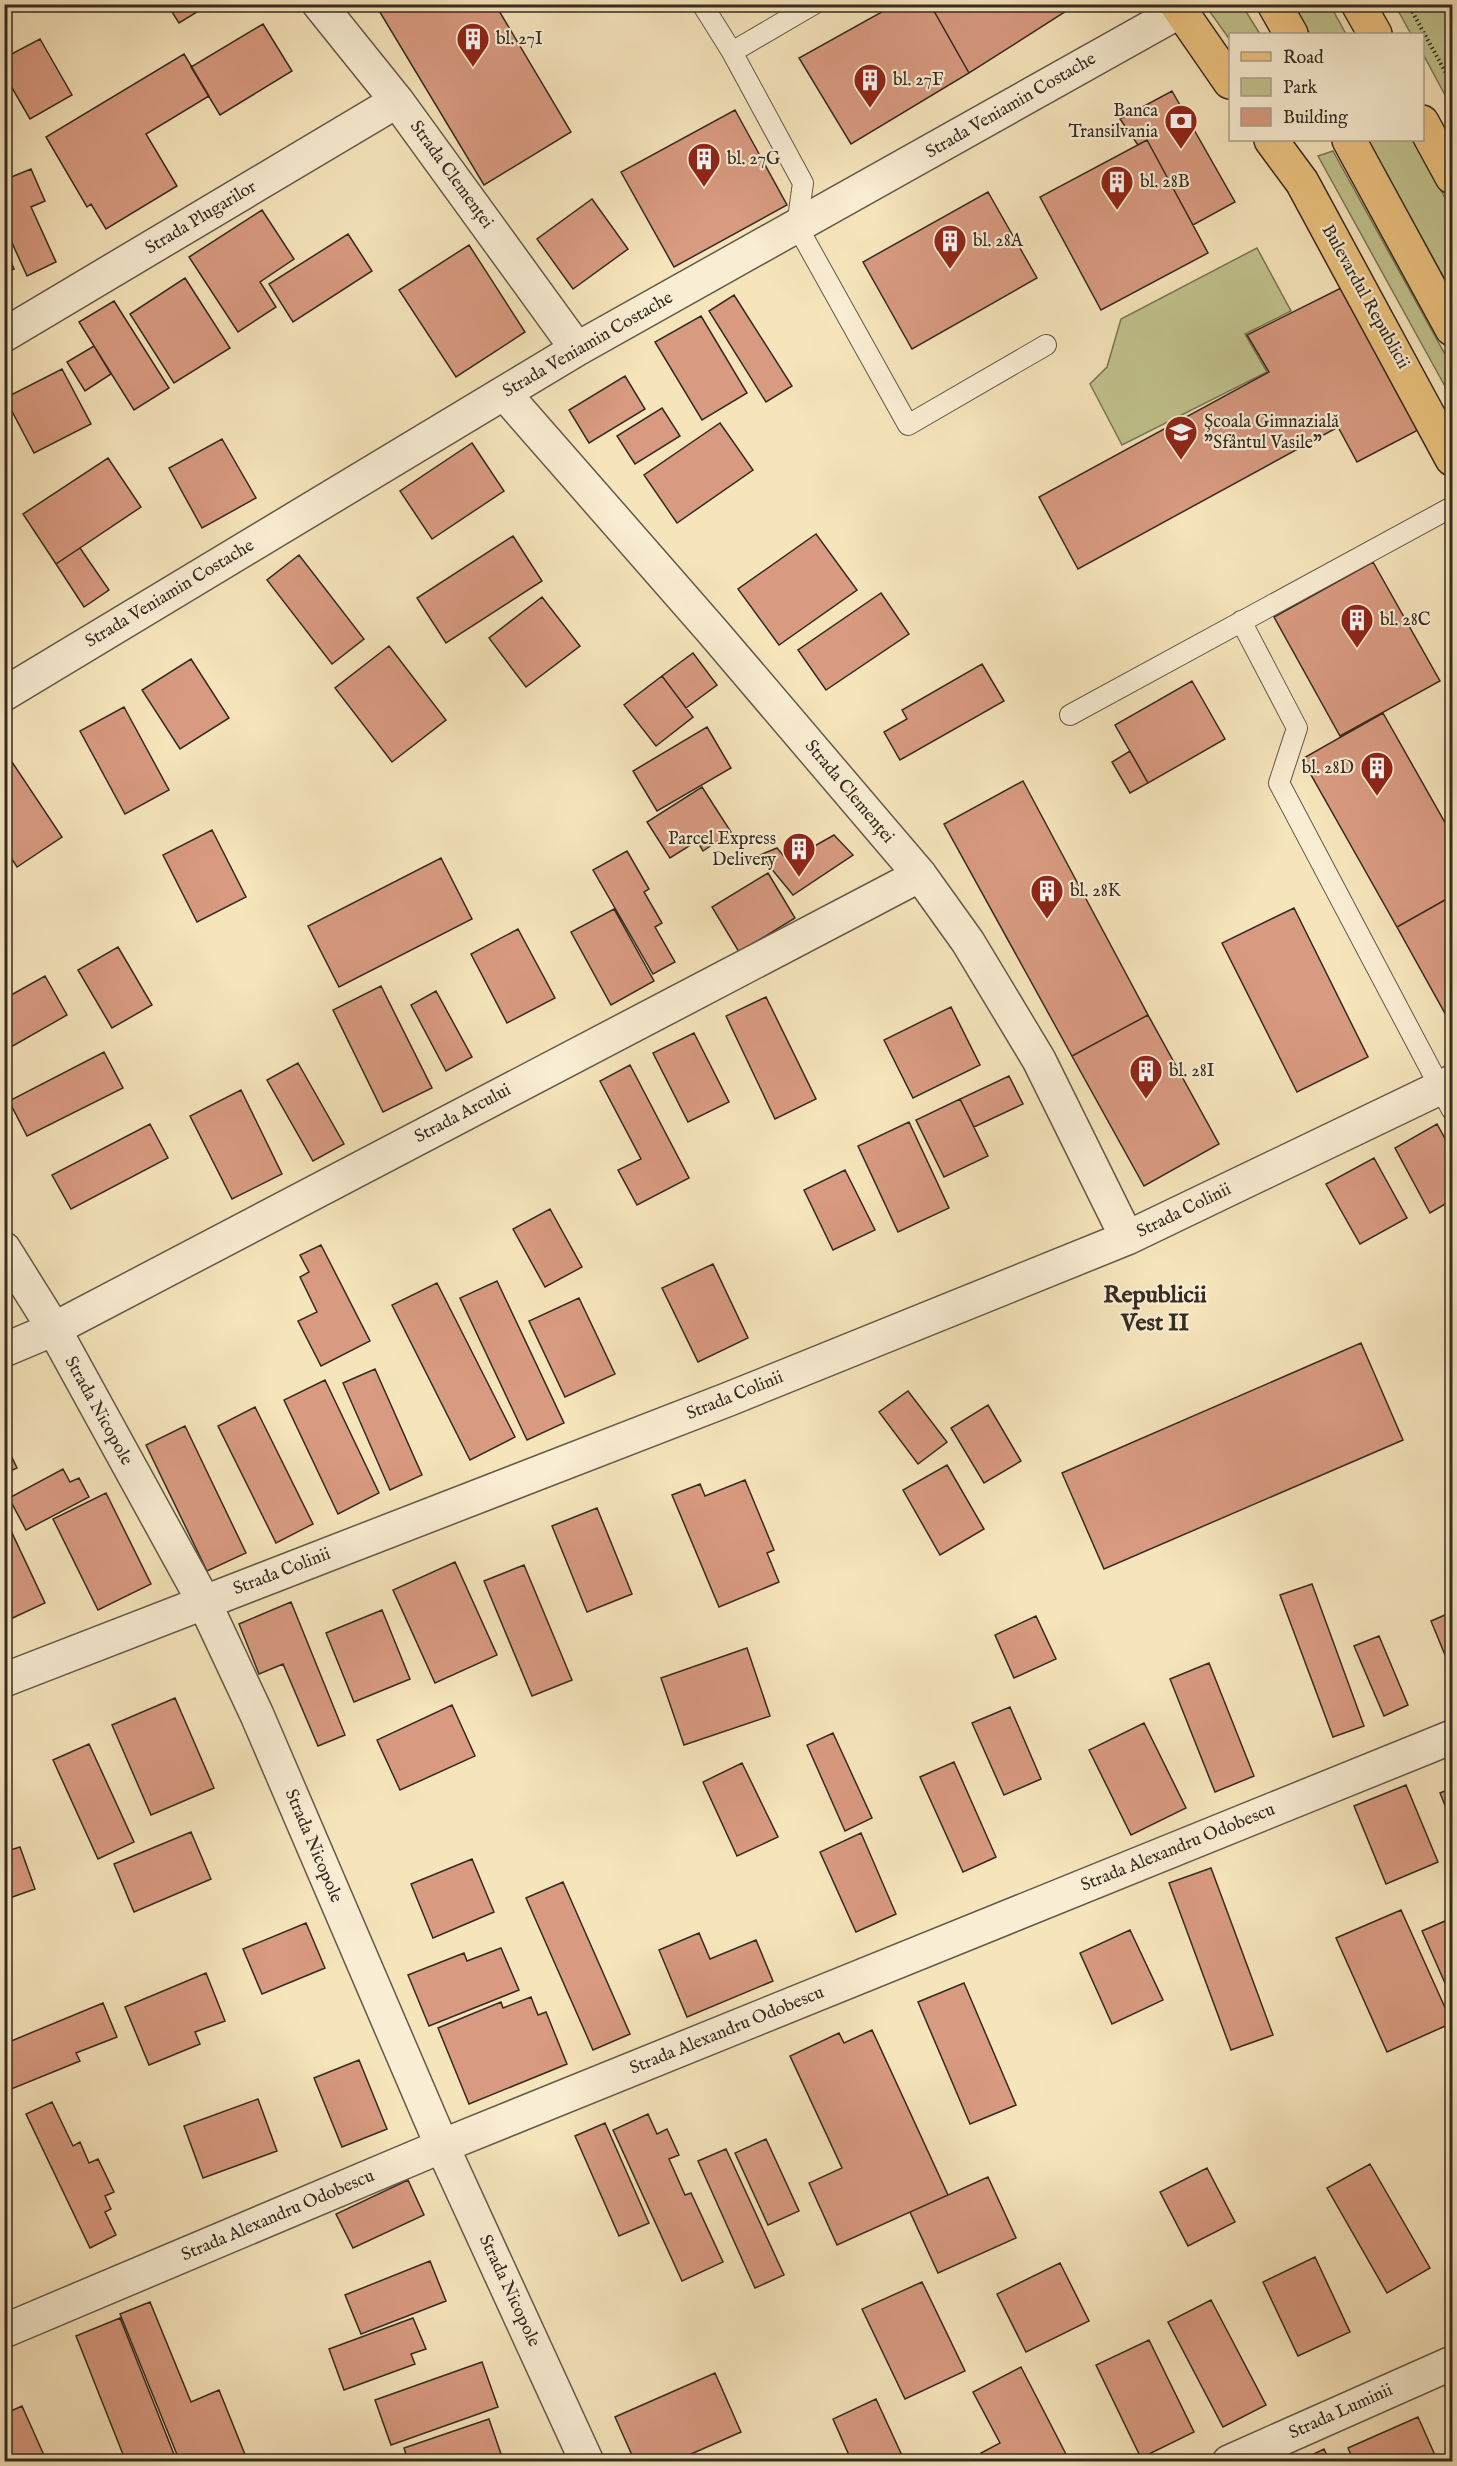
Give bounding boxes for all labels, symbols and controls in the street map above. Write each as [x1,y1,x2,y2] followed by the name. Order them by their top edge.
[455,21,491,68] building icon: bl. 27I
[496,28,543,51] place label: bl. 27I
[1229,33,1424,141] legend
[1283,47,1324,70] text: Road
[922,48,1100,164] street label: Strada Veniamin Costache
[852,62,888,109] building icon: bl. 27F
[893,69,944,92] place label: bl. 27F
[1283,77,1318,100] text: Park
[1069,100,1158,144] place label: Banca Transilvania
[1163,103,1199,150] bank icon: Banca Transilvania
[1283,107,1348,130] text: Building
[404,116,498,234] street label: Strada Clemenței
[686,141,722,188] building icon: bl. 27G
[727,148,781,171] place label: bl. 27G
[1099,164,1135,211] building icon: bl. 28B
[1140,171,1190,194] place label: bl. 28B
[141,176,261,260] street label: Strada Plugarilor
[1316,221,1414,374] street label: Bulevardul Republicii
[932,223,968,270] building icon: bl. 28A
[973,230,1024,253] place label: bl. 28A
[499,287,677,403] street label: Strada Veniamin Costache
[1204,411,1339,455] place label: Școala Gimnazială "Sfântul Vasile"
[1163,414,1199,461] school or university icon: Școala Gimnazială "Sfântul Vasile"
[81,534,259,654] street label: Strada Veniamin Costache
[1339,602,1375,649] building icon: bl. 28C
[1380,609,1431,632] place label: bl. 28C
[799,736,899,849] street label: Strada Clemenței
[1359,750,1395,797] building icon: bl. 28D
[1302,757,1354,780] place label: bl. 28D
[668,828,776,872] place label: Parcel Express Delivery
[781,831,817,878] building icon: Parcel Express Delivery
[1029,873,1065,920] building icon: bl. 28K
[1070,880,1122,903] place label: bl. 28K
[1128,1053,1164,1100] building icon: bl. 28I
[1169,1060,1215,1083] place label: bl. 28I
[411,1079,515,1149] street label: Strada Arcului
[1133,1178,1235,1244] street label: Strada Colinii
[1103,1280,1207,1339] district label: Republicii Vest II
[59,1352,137,1470] street label: Strada Nicopole
[683,1366,787,1426] street label: Strada Colinii
[230,1543,334,1601] street label: Strada Colinii
[279,1786,347,1906] street label: Strada Nicopole
[1078,1798,1278,1898] street label: Strada Alexandru Odobescu
[627,1981,827,2081] street label: Strada Alexandru Odobescu
[178,2165,378,2267] street label: Strada Alexandru Odobescu
[473,2231,545,2351] street label: Strada Nicopole
[1286,2379,1397,2445] street label: Strada Luminii

